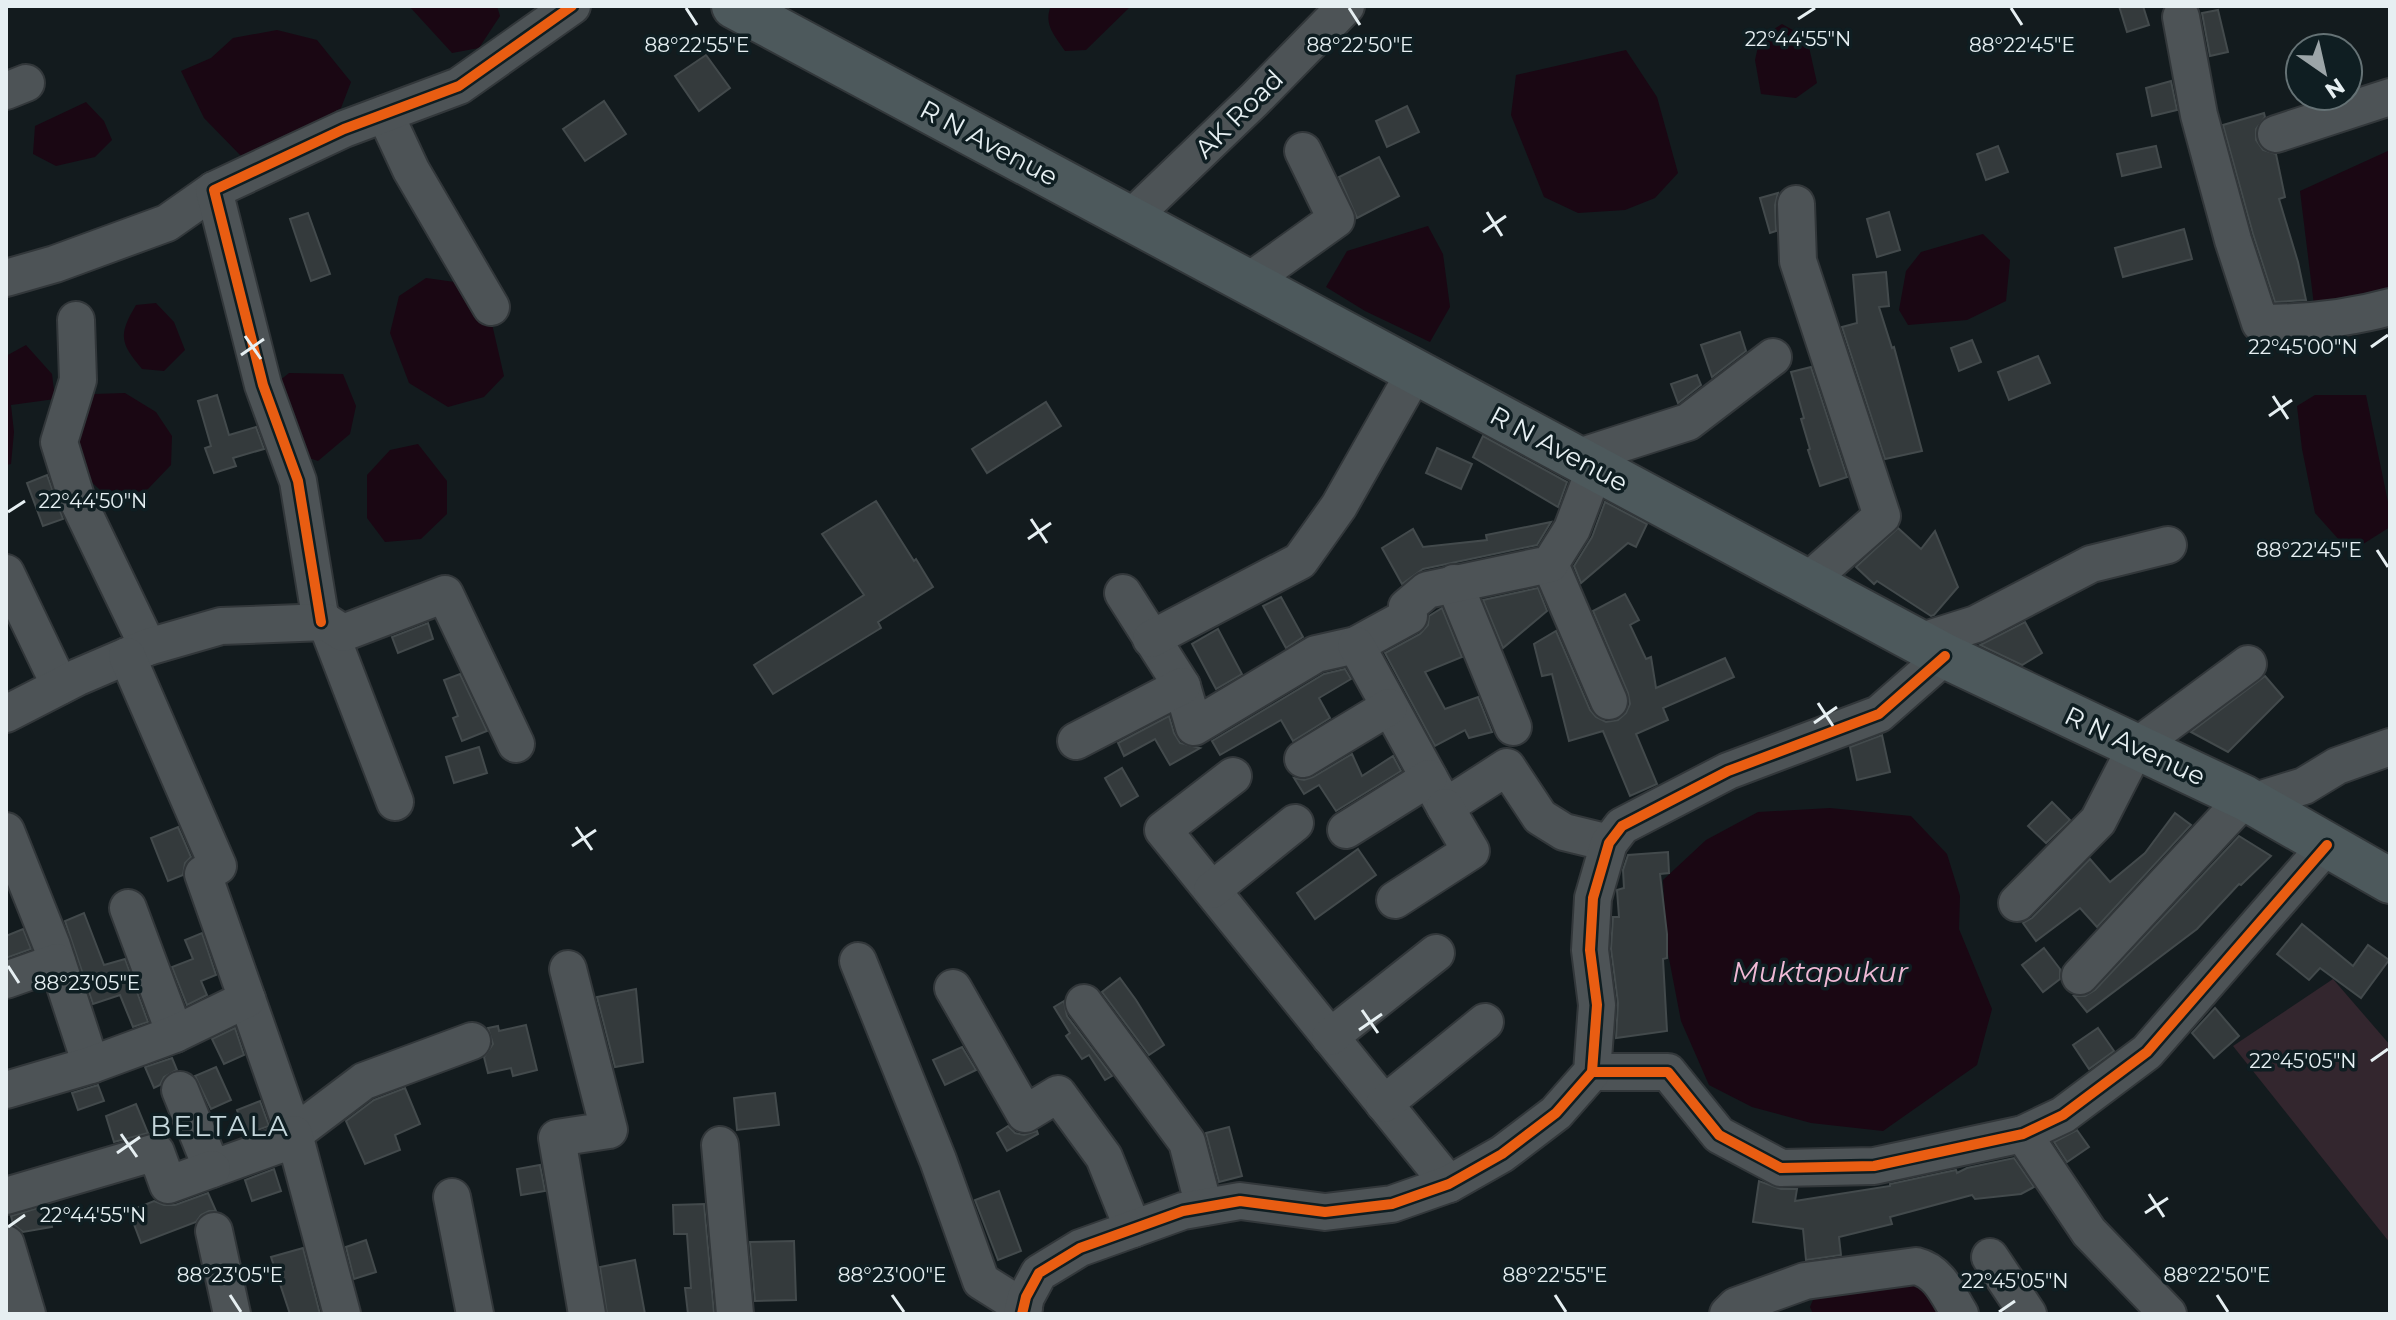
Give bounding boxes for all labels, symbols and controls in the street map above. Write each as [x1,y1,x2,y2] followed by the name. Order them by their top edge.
[1745,27,1851,51] text: 22°44'55"N
[2284,32,2364,112] north arrow
[645,33,749,57] text: 88°22'55"E
[1307,33,1413,57] text: 88°22'50"E
[1969,33,2075,57] text: 88°22'45"E
[1188,63,1290,165] street label: AK Road
[2320,72,2350,104] text: N
[915,93,1063,193] street label: R N Avenue
[2248,335,2358,359] text: 22°45'00"N
[1485,399,1633,499] street label: R N Avenue
[39,489,147,513] text: 22°44'50"N
[2256,538,2362,562] text: 88°22'45"E
[2060,699,2210,793] street label: R N Avenue
[1732,955,1909,989] water label: Muktapukur
[34,971,140,995] text: 88°23'05"E
[2249,1049,2357,1073] text: 22°45'05"N
[150,1109,290,1143] district label: BELTALA
[40,1203,146,1227] text: 22°44'55"N
[177,1263,283,1287] text: 88°23'05"E
[838,1263,946,1287] text: 88°23'00"E
[1503,1263,1607,1287] text: 88°22'55"E
[2164,1263,2270,1287] text: 88°22'50"E
[1961,1269,2069,1293] text: 22°45'05"N

